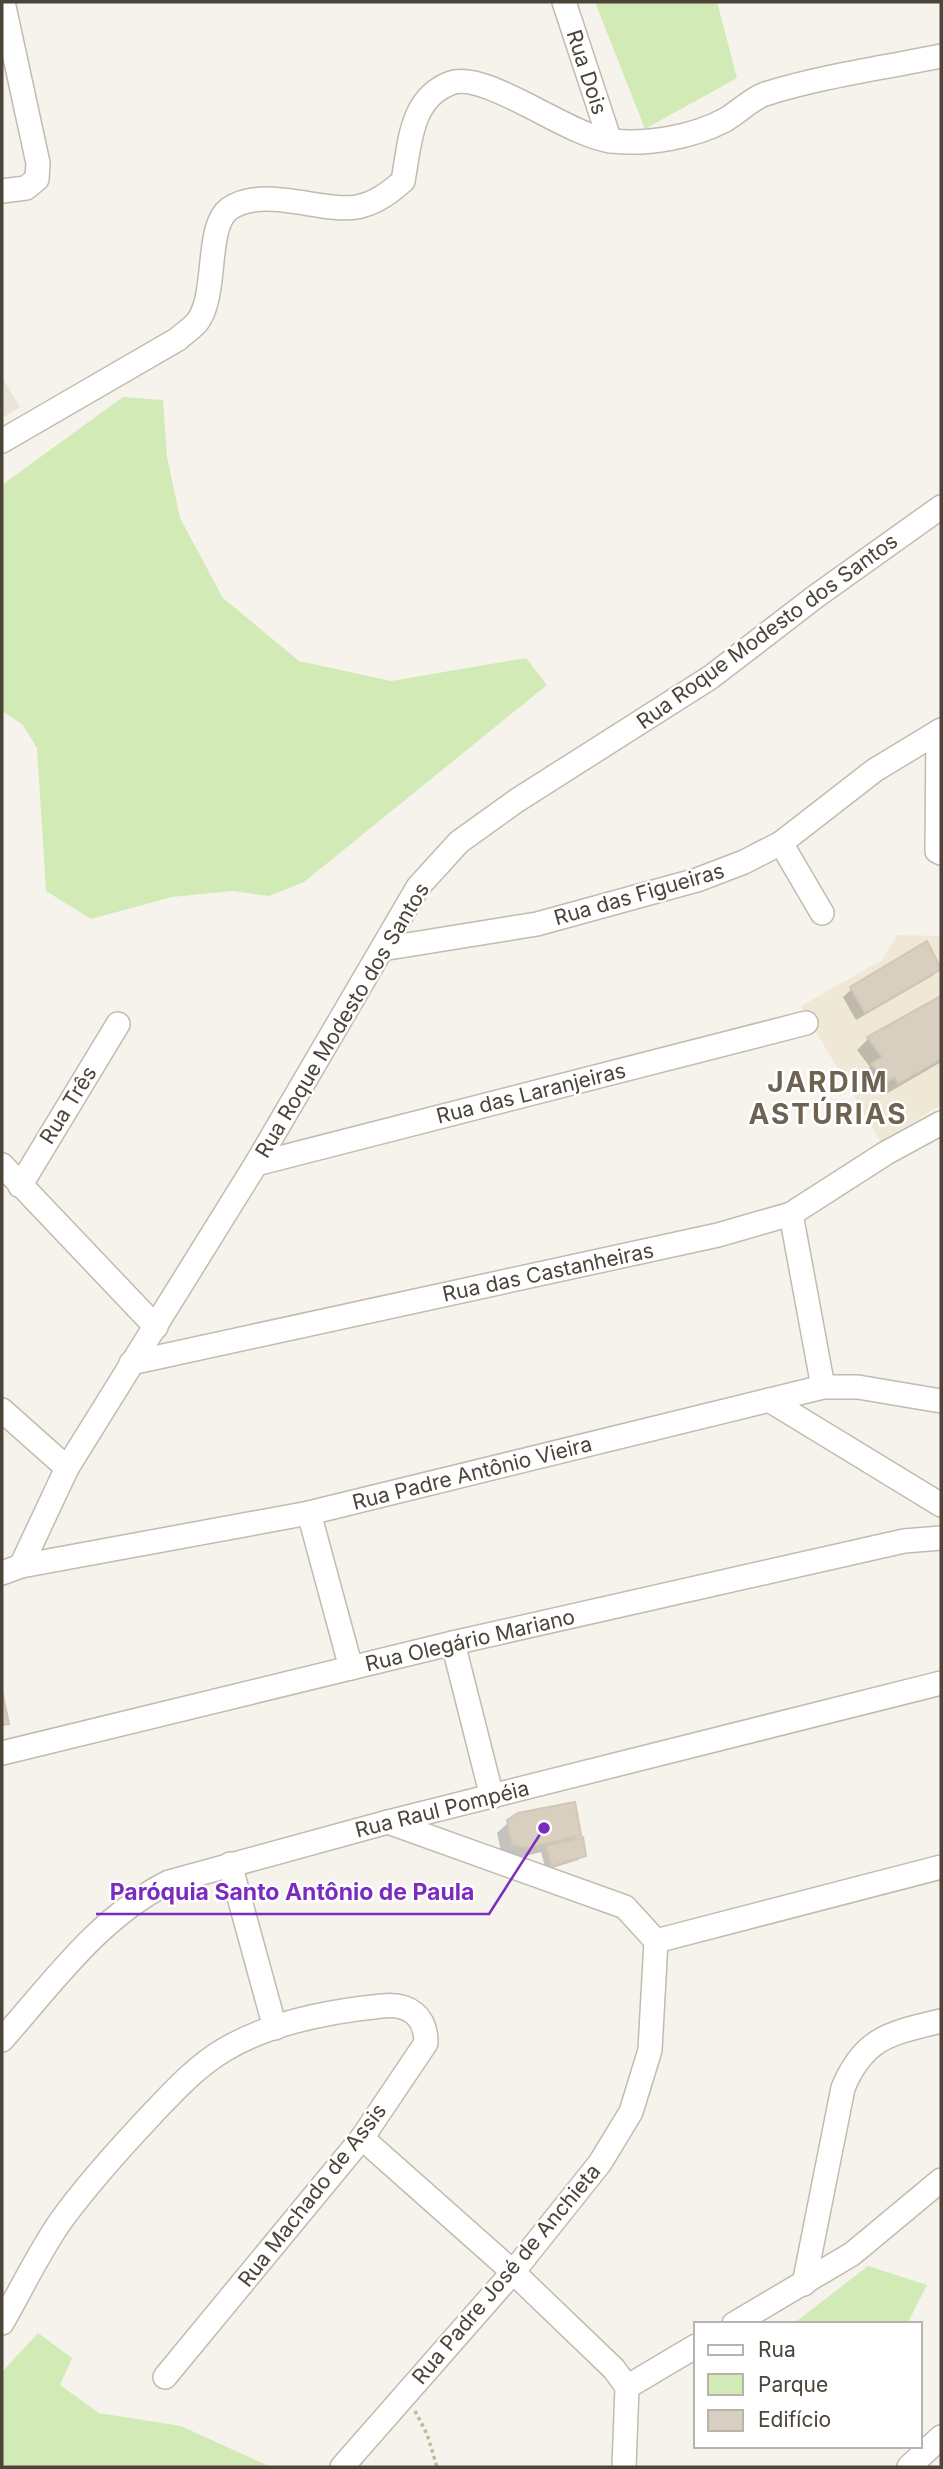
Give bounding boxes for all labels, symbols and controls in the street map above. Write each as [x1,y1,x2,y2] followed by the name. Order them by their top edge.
[562,26,612,118] street label: Rua Dois
[632,528,902,734] street label: Rua Roque Modesto dos Santos
[551,858,727,930] street label: Rua das Figueiras
[250,878,434,1162] street label: Rua Roque Modesto dos Santos
[434,1057,628,1129] street label: Rua das Laranjeiras
[34,1062,102,1148] street label: Rua Três
[748,1065,908,1131] district label: JARDIM ASTÚRIAS
[440,1237,656,1307] street label: Rua das Castanheiras
[350,1431,594,1515] street label: Rua Padre Antônio Vieira
[363,1604,577,1676] street label: Rua Olegário Mariano
[352,1775,532,1843] street label: Rua Raul Pompéia
[96,1870,489,1914] callout: Paróquia Santo Antônio de Paula
[110,1878,474,1906] text: Paróquia Santo Antônio de Paula
[233,2098,391,2292] street label: Rua Machado de Assis
[407,2159,605,2389] street label: Rua Padre José de Anchieta
[694,2322,922,2448] legend
[758,2337,796,2362] text: Rua
[758,2372,828,2397] text: Parque
[758,2407,831,2432] text: Edifício

